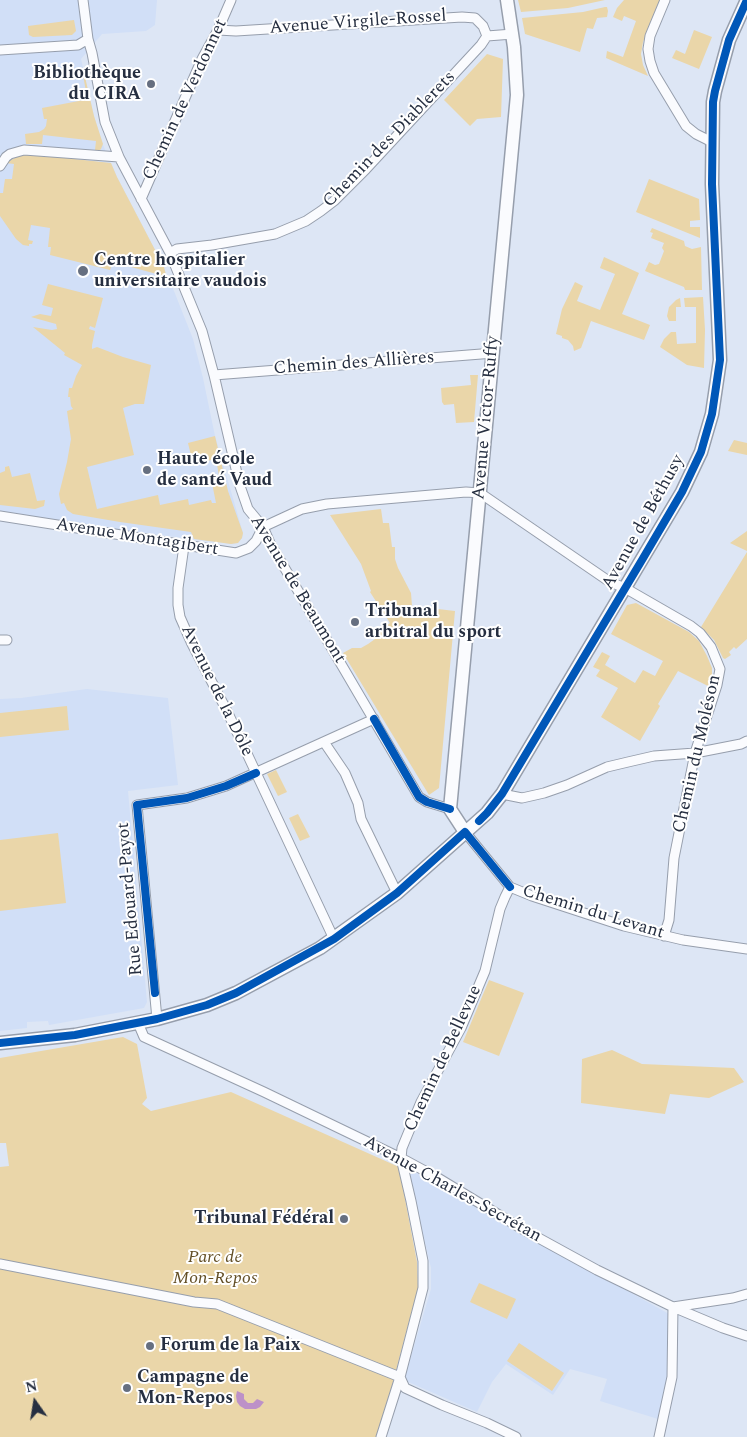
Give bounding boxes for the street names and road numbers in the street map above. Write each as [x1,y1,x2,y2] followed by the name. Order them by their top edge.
[269,6,447,40] street label: Avenue Virgile-Rossel
[139,16,233,184] street label: Chemin de Verdonnet
[319,67,461,213] street label: Chemin des Diablerets
[469,335,505,501] street label: Avenue Victor-Ruffy
[273,348,435,380] street label: Chemin des Allières
[598,452,690,594] street label: Avenue de Béthusy
[244,512,350,668] street label: Avenue de Beaumont
[54,514,220,562] street label: Avenue Montagibert
[175,622,257,760] street label: Avenue de la Dôle
[669,673,727,835] street label: Chemin du Moléson
[114,821,148,977] street label: Rue Edouard-Payot
[519,881,667,945] street label: Chemin du Levant
[401,982,487,1136] street label: Chemin de Bellevue
[359,1132,545,1248] street label: Avenue Charles-Secrétan

